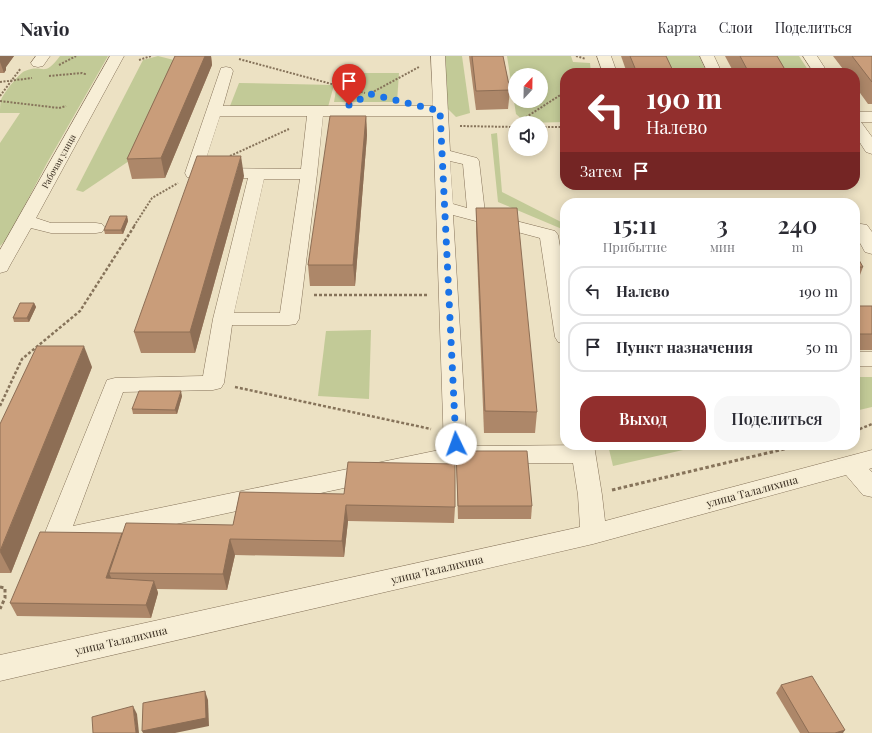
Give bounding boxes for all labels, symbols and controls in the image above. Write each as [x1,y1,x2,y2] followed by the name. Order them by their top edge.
[20,15,69,41] text: Navio
[657,18,697,37] text: Карта
[719,18,753,37] text: Слои
[775,18,852,37] text: Поделиться
[332,64,366,105] pin
[508,68,548,108] north arrow
[508,68,548,156] map controls
[338,70,360,92] icon: arrive
[646,79,722,116] text: 190 m
[580,84,632,136] icon: left
[646,115,707,139] text: Налево
[508,116,548,156] button: sound
[38,131,78,190] street label: Рабочая улица
[630,160,652,182] icon: arrive
[580,161,622,181] text: Затем
[613,208,657,240] text: 15:11
[717,208,728,240] text: 3
[778,208,817,240] text: 240
[603,238,667,255] text: Прибытие
[710,238,735,255] text: мин
[792,238,803,255] text: m
[582,280,604,302] icon: left
[616,281,669,301] text: Налево
[799,281,838,301] text: 190 m
[582,336,604,358] icon: arrive
[616,337,753,357] text: Пункт назначения
[806,337,838,357] text: 50 m
[580,396,706,442] button: Выход
[714,396,840,442] button: Поделиться
[435,423,477,465] position arrow
[704,471,800,511] street label: улица Талалихина
[388,551,485,587] street label: улица Талалихина
[72,622,169,658] street label: улица Талалихина

